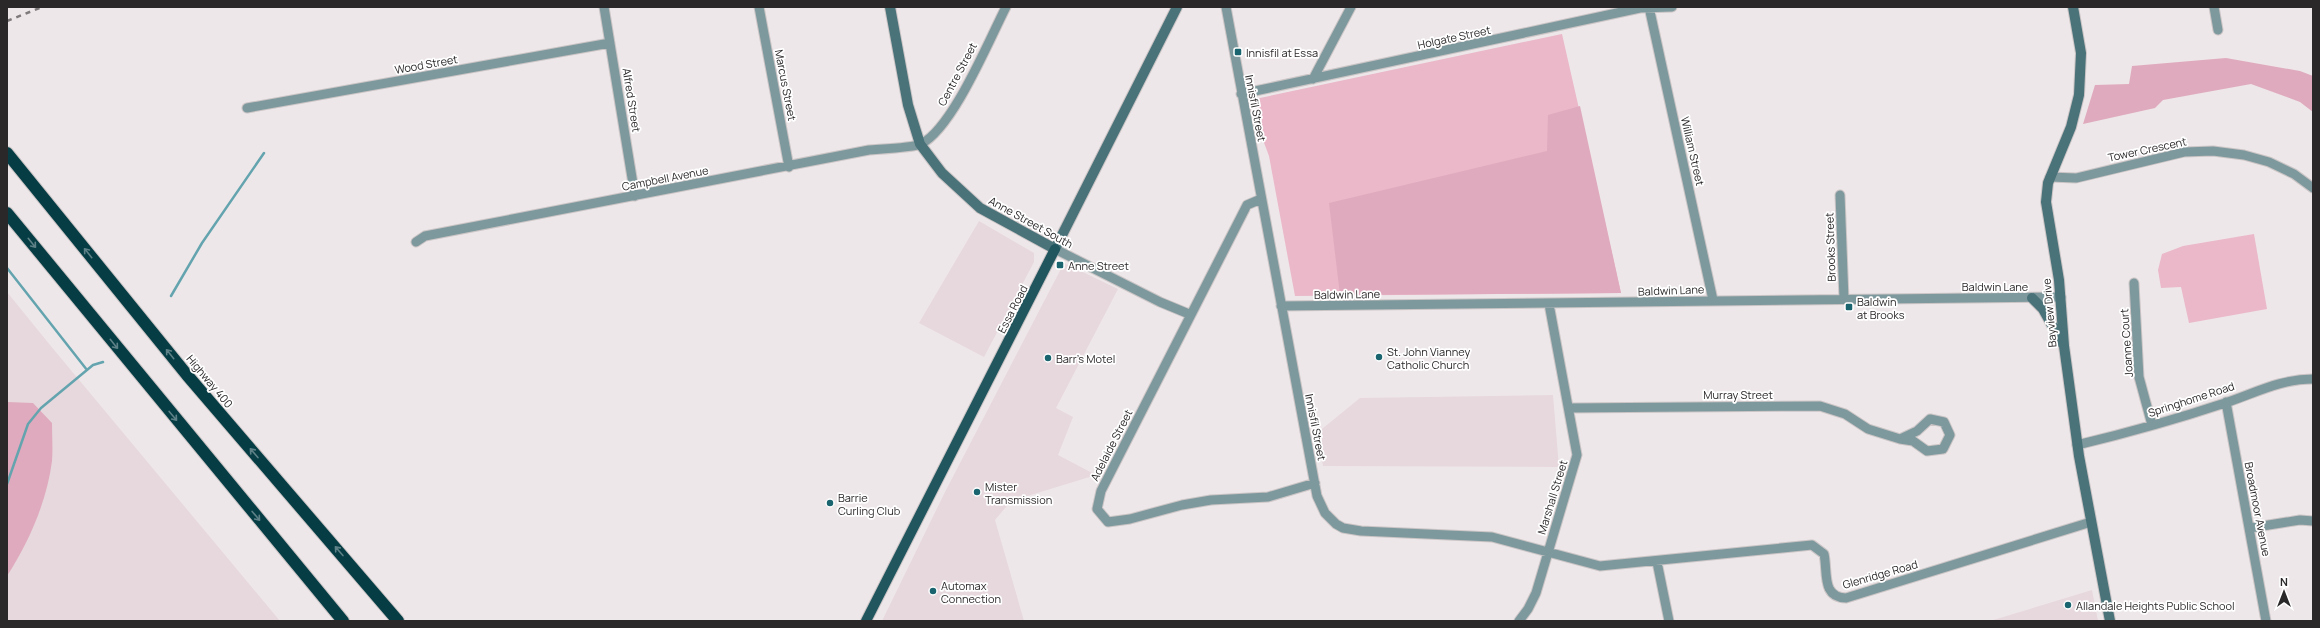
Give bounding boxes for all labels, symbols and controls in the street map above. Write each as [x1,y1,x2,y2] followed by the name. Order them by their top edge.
[1416,22,1492,52] street label: Holgate Street
[934,40,980,108] street label: Centre Street
[1246,45,1318,60] place label: Innisfil at Essa
[1233,47,1243,57] marker: Innisfil at Essa
[772,48,800,122] street label: Marcus Street
[393,51,459,77] street label: Wood Street
[620,67,644,133] street label: Alfred Street
[1242,73,1270,143] street label: Innisfil Street
[1678,115,1708,187] street label: William Street
[2106,133,2188,165] street label: Tower Crescent
[620,162,710,194] street label: Campbell Avenue
[986,193,1076,251] street label: Anne Street South
[1821,212,1839,282] street label: Brooks Street
[27,237,36,248] one-way arrow
[84,247,92,258] one-way arrow
[1068,258,1129,273] place label: Anne Street
[1055,260,1065,270] marker: Anne Street
[2038,277,2059,348] street label: Bayview Drive
[1962,279,2029,294] street label: Baldwin Lane
[1638,281,1705,299] street label: Baldwin Lane
[993,282,1031,336] street label: Essa Road
[1314,286,1381,302] street label: Baldwin Lane
[1857,294,1905,322] place label: Baldwin at Brooks
[1844,302,1854,312] marker: Baldwin at Brooks
[2116,308,2136,378] street label: Joanne Court
[109,338,118,349] one-way arrow
[1387,344,1470,372] place label: St. John Vianney Catholic Church
[166,348,174,359] one-way arrow
[183,351,237,411] street label: Highway 400
[1056,351,1115,366] place label: Barr's Motel
[1374,352,1384,362] marker: St. John Vianney Catholic Church
[1043,353,1053,363] marker: Barr's Motel
[2146,378,2236,420] street label: Springhome Road
[1703,387,1773,402] street label: Murray Street
[1302,392,1330,462] street label: Innisfil Street
[1086,407,1136,483] street label: Adelaide Street
[168,410,177,421] one-way arrow
[250,448,259,458] one-way arrow
[1534,458,1570,536] street label: Marshall Street
[2241,461,2275,558] street label: Broadmoor Avenue
[985,479,1052,507] place label: Mister Transmission
[972,487,982,497] marker: Mister Transmission
[838,490,901,518] place label: Barrie Curling Club
[825,498,835,508] marker: Barrie Curling Club
[251,510,260,521] one-way arrow
[335,546,344,557] one-way arrow
[1841,556,1919,592] street label: Glenridge Road
[2264,572,2304,612] north arrow
[2280,574,2288,589] text: N
[941,578,1001,606] place label: Automax Connection
[928,586,938,596] marker: Automax Connection
[2076,598,2235,613] place label: Allandale Heights Public School
[2063,600,2073,610] marker: Allandale Heights Public School

